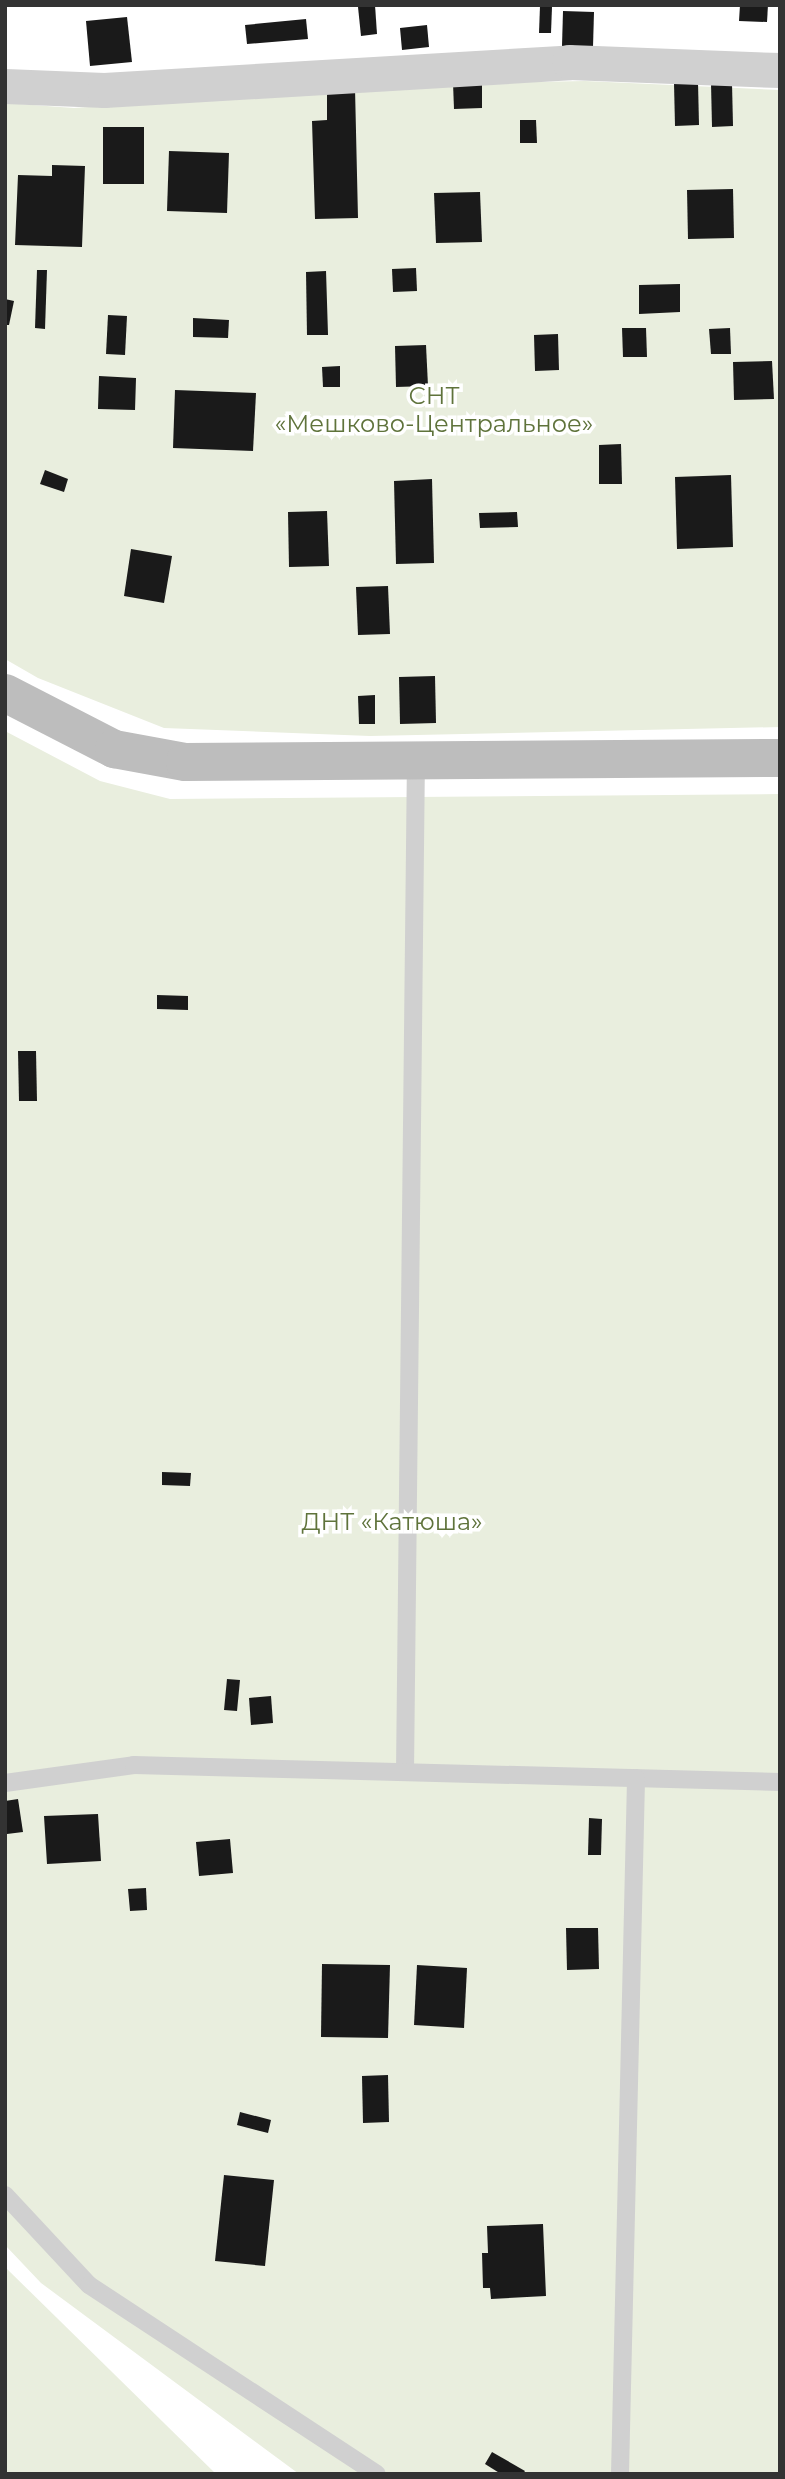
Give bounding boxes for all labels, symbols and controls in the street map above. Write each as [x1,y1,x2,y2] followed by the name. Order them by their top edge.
[275,382,593,438] park label: СНТ «Мешково-Центральное»
[302,1508,482,1536] park label: ДНТ «Катюша»

